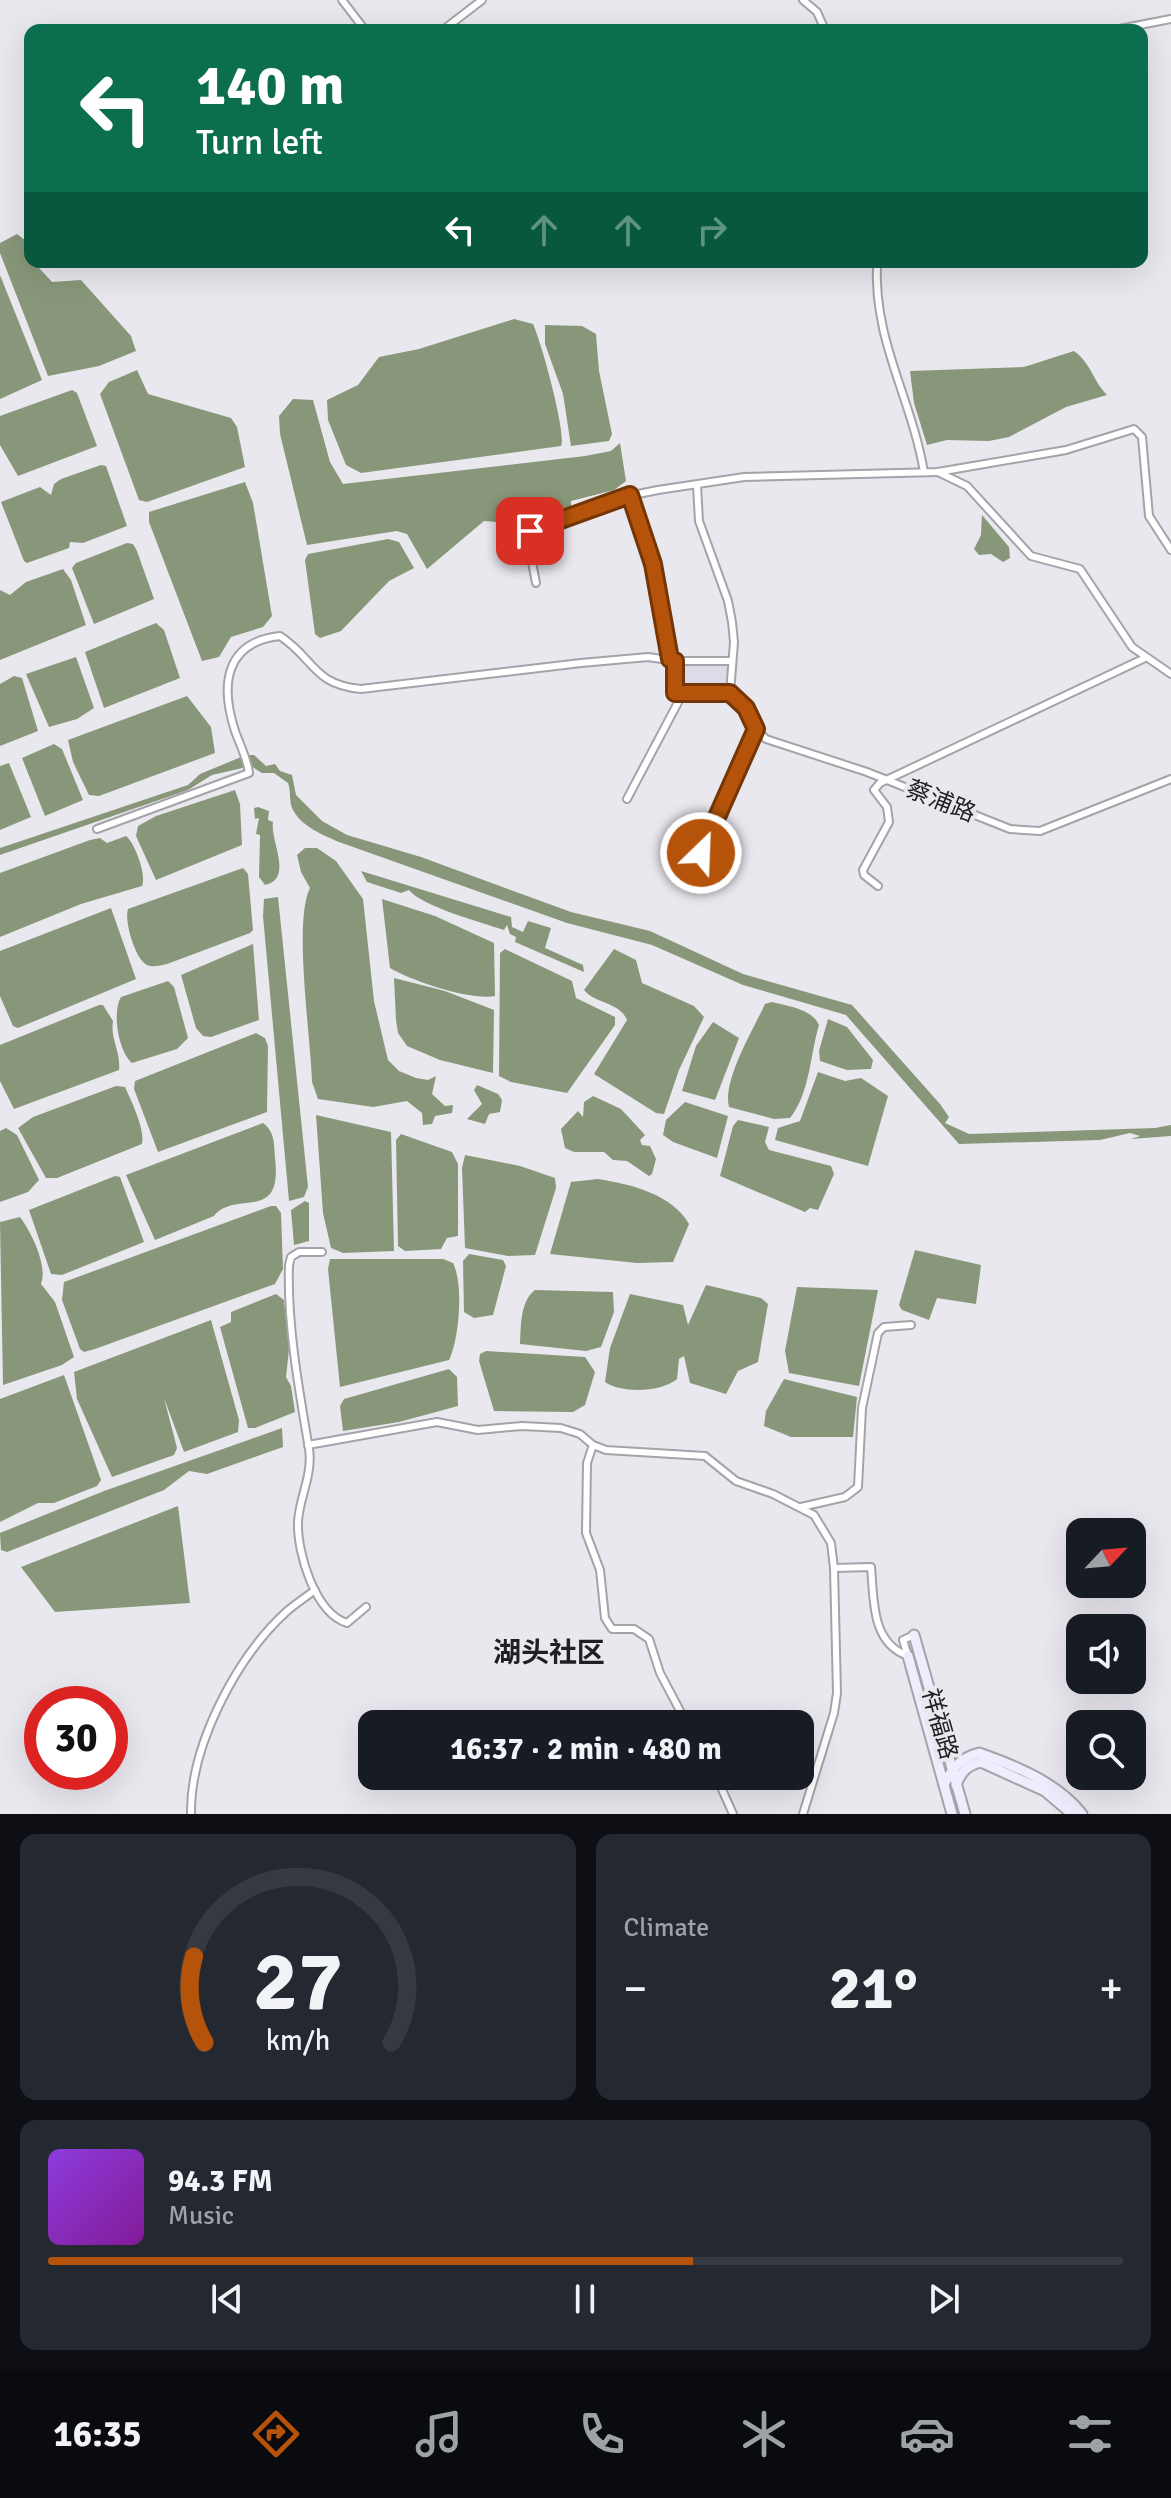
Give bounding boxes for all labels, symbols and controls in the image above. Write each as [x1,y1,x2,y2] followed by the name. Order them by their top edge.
[196,51,344,120] text: 140 m
[64,56,168,160] icon: left
[196,120,323,165] text: Turn left
[438,208,482,252] icon: left
[522,208,566,252] icon: ahead
[606,208,650,252] icon: ahead
[690,208,734,252] icon: right
[496,497,564,565] pin
[508,509,552,553] icon: arrive
[902,774,980,828] street label: 蔡浦路
[659,811,743,895] position arrow
[1066,1518,1146,1598] north arrow
[1066,1518,1146,1790] map controls
[1066,1614,1146,1694] button: sound
[493,1636,605,1670] district label: 湖头社区
[916,1685,964,1763] street label: 祥福路
[24,1686,128,1790] speed limit sign: 30
[1066,1710,1146,1790] button: search
[450,1731,722,1768] text: 16:37 · 2 min · 480 m
[624,1912,709,1944] text: Climate
[253,1931,343,2033] text: 27
[829,1952,918,2026] text: 21°
[624,1962,647,2016] text: −
[1099,1962,1123,2016] text: +
[265,2023,330,2058] text: km/h
[168,2163,273,2200] text: 94.3 FM
[168,2200,234,2232] text: Music
[205,2277,249,2321] icon: previous
[563,2277,607,2321] icon: pause
[922,2277,966,2321] icon: next
[248,2406,304,2462] icon: directions
[411,2406,467,2462] icon: music
[574,2406,630,2462] icon: phone
[736,2406,792,2462] icon: climate
[899,2406,955,2462] icon: car
[1062,2406,1118,2462] icon: filters
[53,2412,142,2457] text: 16:35

